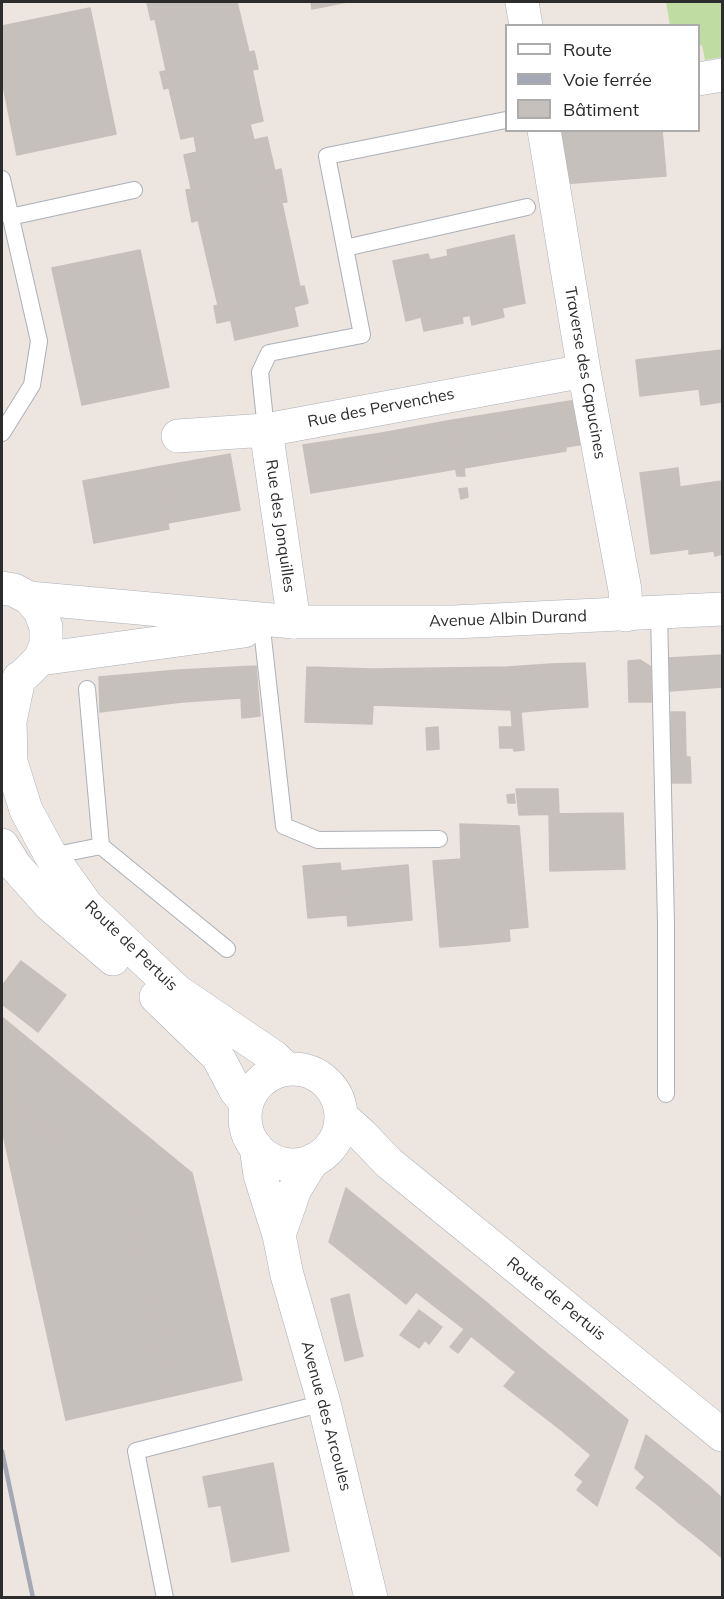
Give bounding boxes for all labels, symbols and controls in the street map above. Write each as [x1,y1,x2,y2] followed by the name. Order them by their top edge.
[505,24,700,132] legend
[563,38,612,61] text: Route
[563,68,652,91] text: Voie ferrée
[563,98,639,121] text: Bâtiment
[560,285,610,461] street label: Traverse des Capucines
[306,384,456,432] street label: Rue des Pervenches
[261,458,299,594] street label: Rue des Jonquilles
[429,607,587,631] street label: Avenue Albin Durand
[81,897,181,995] street label: Route de Pertuis
[503,1253,609,1345] street label: Route de Pertuis
[297,1339,355,1493] street label: Avenue des Arcoules

